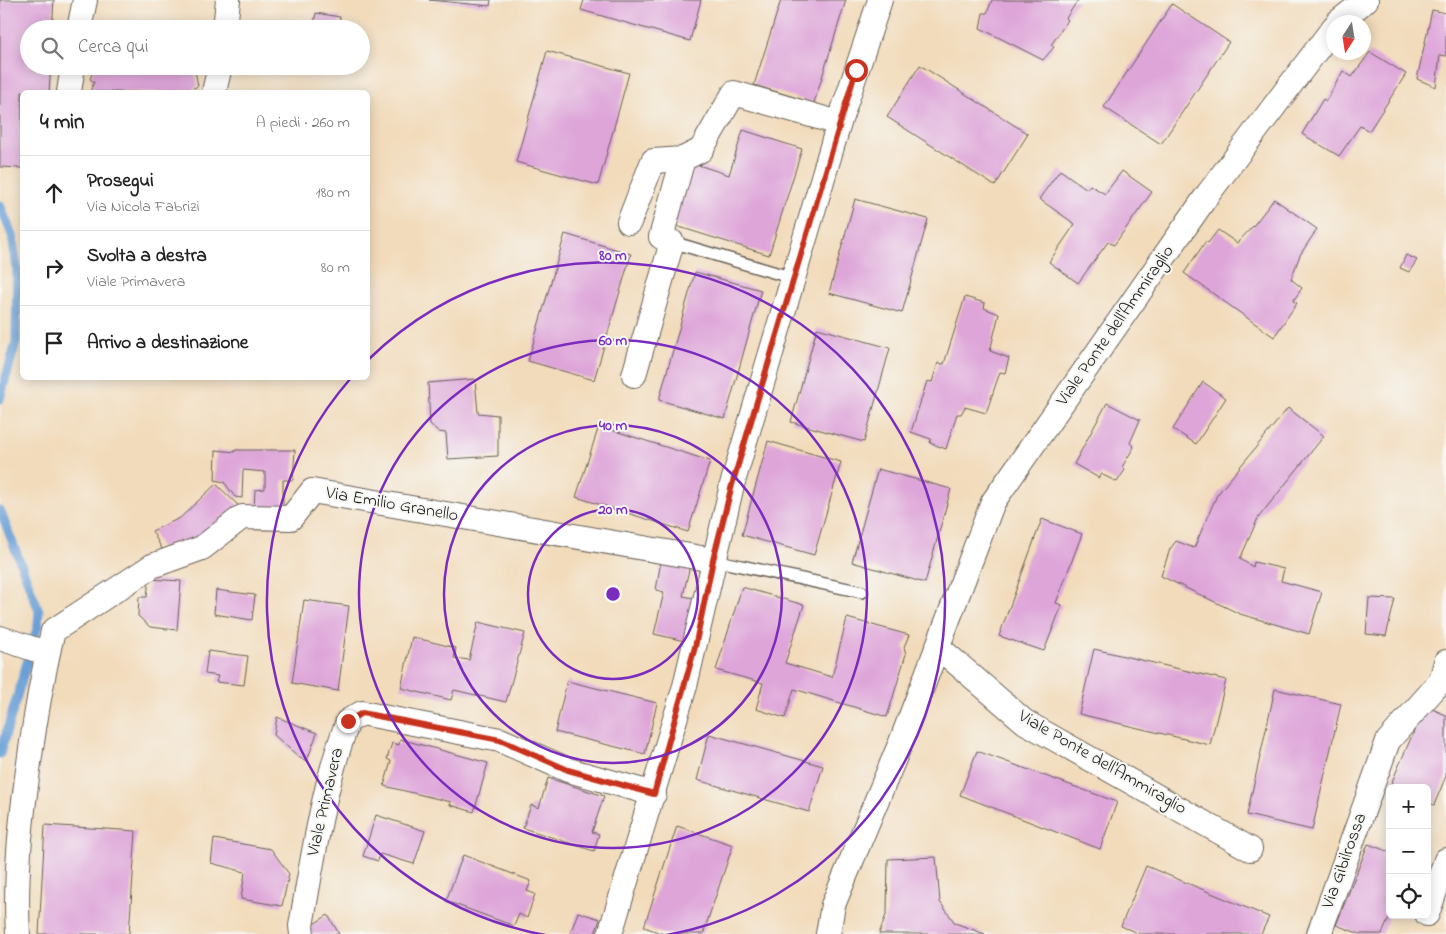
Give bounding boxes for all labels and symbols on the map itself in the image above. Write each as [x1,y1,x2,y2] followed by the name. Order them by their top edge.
[1326,15,1371,60] north arrow
[845,59,868,82] route start
[1050,240,1182,413] street label: Viale Ponte dell'Ammiraglio
[598,245,627,267] text: 80 m
[598,330,628,352] text: 60 m
[598,415,627,437] text: 40 m
[323,480,460,529] street label: Via Emilio Granello
[597,499,628,521] text: 20 m
[604,585,622,603] centre of rings
[1012,704,1191,823] street label: Viale Ponte dell'Ammiraglio
[337,710,360,733] route end
[301,745,351,860] street label: Viale Primavera
[1315,810,1374,913] street label: Via Gibilrossa

